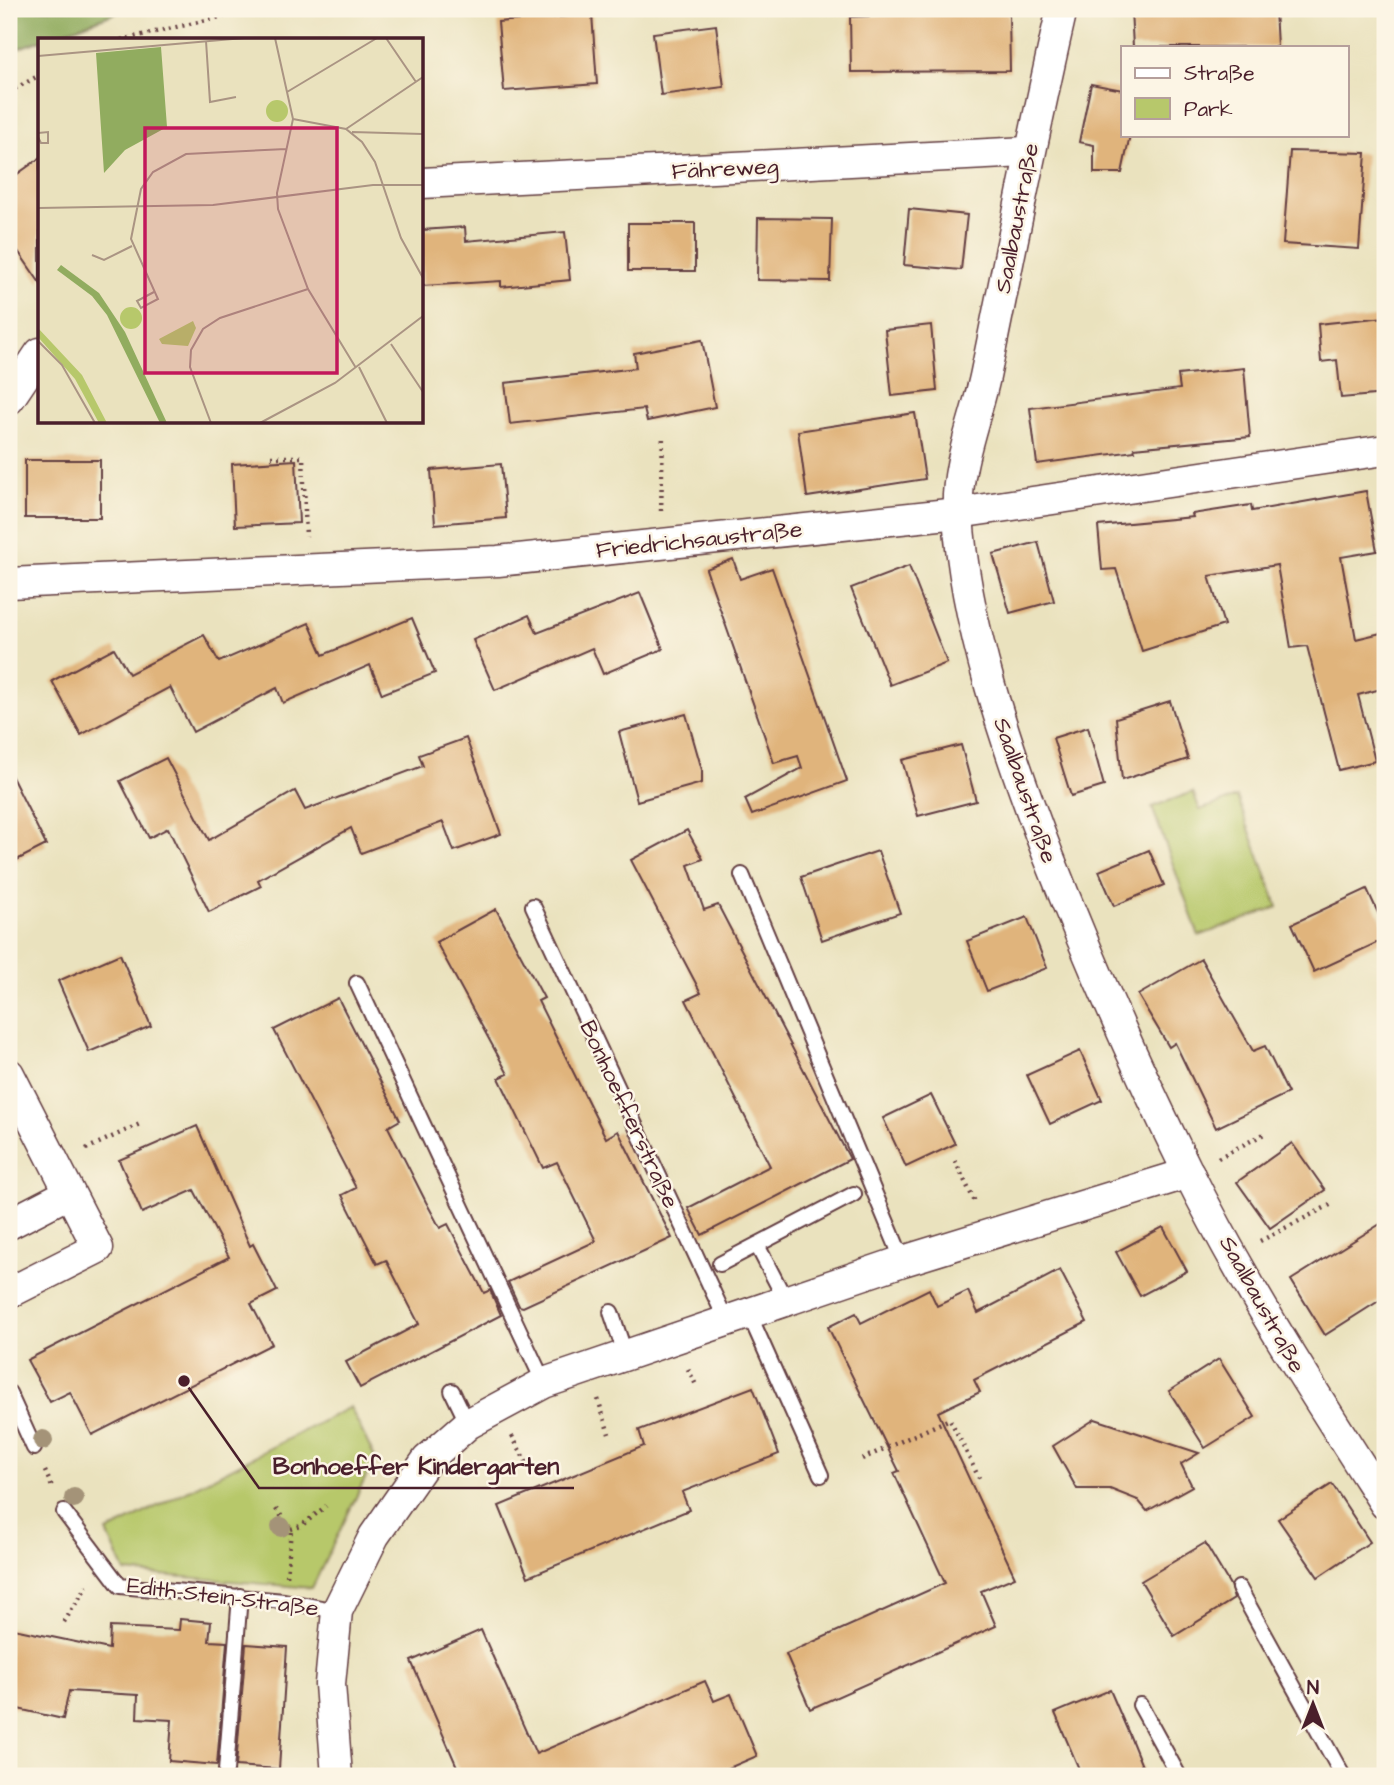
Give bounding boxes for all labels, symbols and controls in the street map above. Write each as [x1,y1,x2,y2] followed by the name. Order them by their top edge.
[38,38,424,424] inset map
[1121,46,1348,136] legend
[1184,59,1255,88] text: Straße
[1184,95,1233,124] text: Park
[987,140,1047,296] street label: Saalbaustraße
[671,150,780,189] street label: Fähreweg
[594,513,804,567] street label: Friedrichsaustraße
[985,713,1065,867] street label: Saalbaustraße
[571,1015,687,1214] street label: Bonhoefferstraße
[1211,1230,1313,1379] street label: Saalbaustraße
[259,1443,574,1488] callout: Bonhoeffer Kindergarten
[273,1450,559,1485] text: Bonhoeffer Kindergarten
[125,1569,320,1625] street label: Edith-Stein-Straße
[1278,1670,1348,1740] north arrow
[1307,1675,1319,1702] text: N

